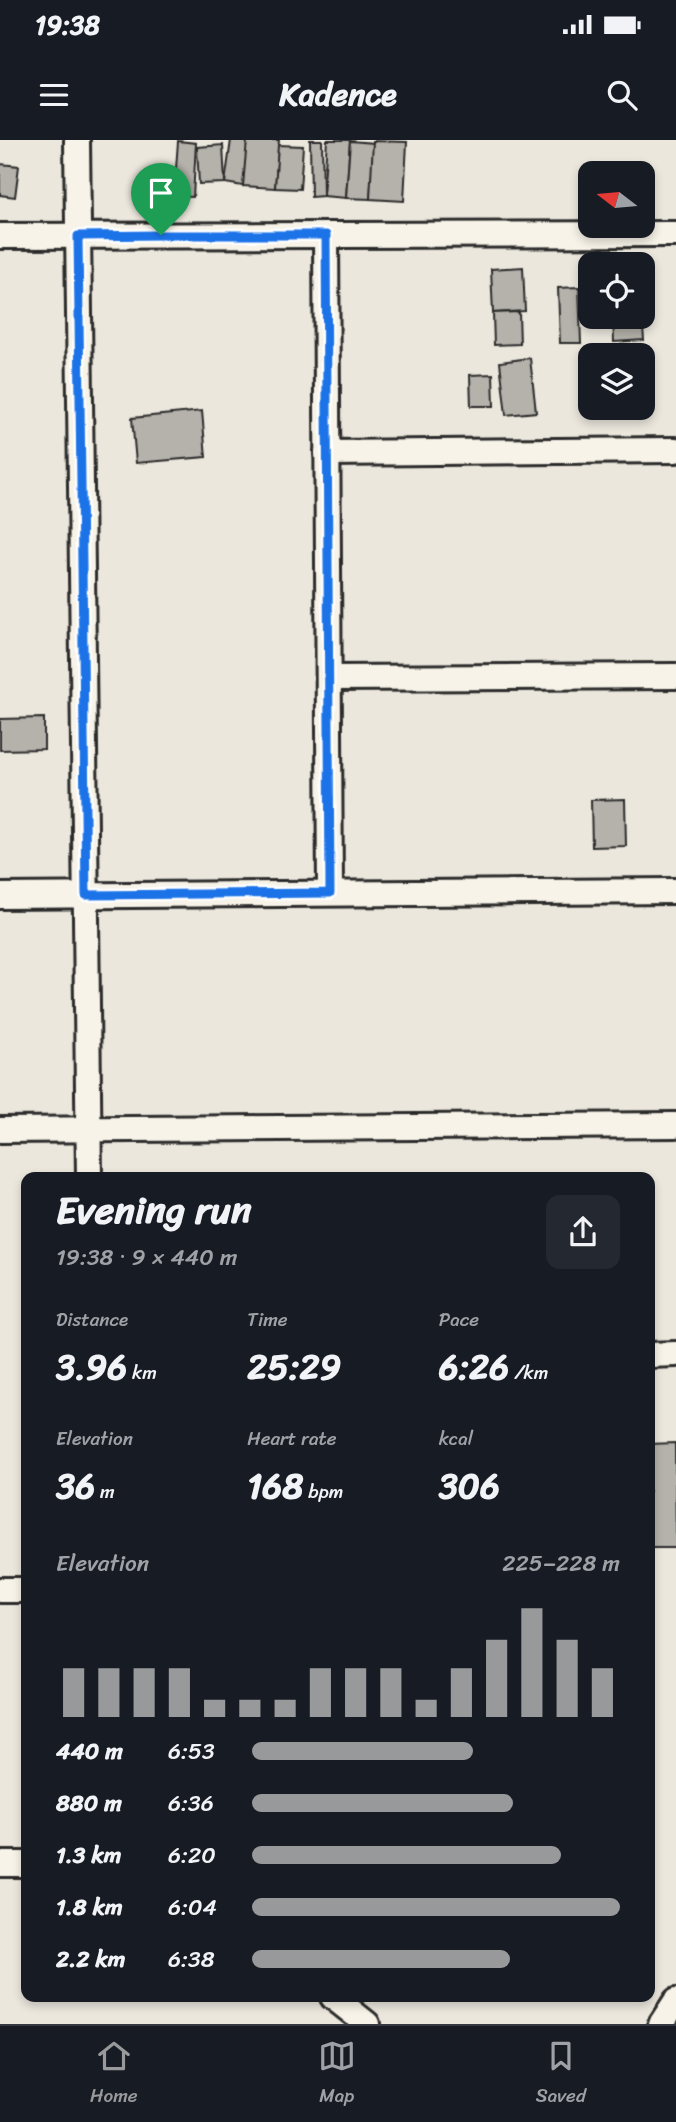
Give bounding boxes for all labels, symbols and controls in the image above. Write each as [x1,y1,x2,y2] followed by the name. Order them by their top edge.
[35,2,100,48] text: 19:38
[279,66,397,123] text: Kadence
[35,76,73,114] icon: menu
[603,76,641,114] icon: search
[578,161,654,238] north arrow
[578,161,655,420] map controls
[131,163,191,235] pin
[142,174,180,212] icon: arrive
[578,252,655,329] button: locate
[578,343,655,420] button: layers
[56,1177,252,1244] text: Evening run
[546,1195,620,1269] button: share
[56,1237,237,1278] text: 19:38 · 9 × 440 m
[56,1303,128,1336] text: Distance
[247,1303,288,1336] text: Time
[439,1303,479,1336] text: Pace
[56,1336,127,1398] text: 3.96
[247,1336,341,1398] text: 25:29
[439,1336,509,1398] text: 6:26
[127,1356,157,1389] text: km
[509,1356,548,1389] text: /km
[56,1422,133,1455] text: Elevation
[247,1422,337,1455] text: Heart rate
[439,1422,473,1455] text: kcal
[56,1455,95,1517] text: 36
[247,1455,303,1517] text: 168
[439,1455,500,1517] text: 306
[95,1475,115,1508] text: m
[303,1475,343,1508] text: bpm
[56,1543,149,1584] text: Elevation
[502,1543,620,1584] text: 225–228 m
[56,1731,123,1772] text: 440 m
[168,1731,215,1772] text: 6:53
[56,1783,122,1824] text: 880 m
[168,1783,214,1824] text: 6:36
[56,1835,121,1876] text: 1.3 km
[168,1835,216,1876] text: 6:20
[56,1887,123,1928] text: 1.8 km
[168,1887,217,1928] text: 6:04
[56,1939,125,1980] text: 2.2 km
[168,1939,215,1980] text: 6:38
[90,2037,138,2112] tab: Home
[318,2037,356,2112] tab: Map
[536,2037,586,2112] tab: Saved

